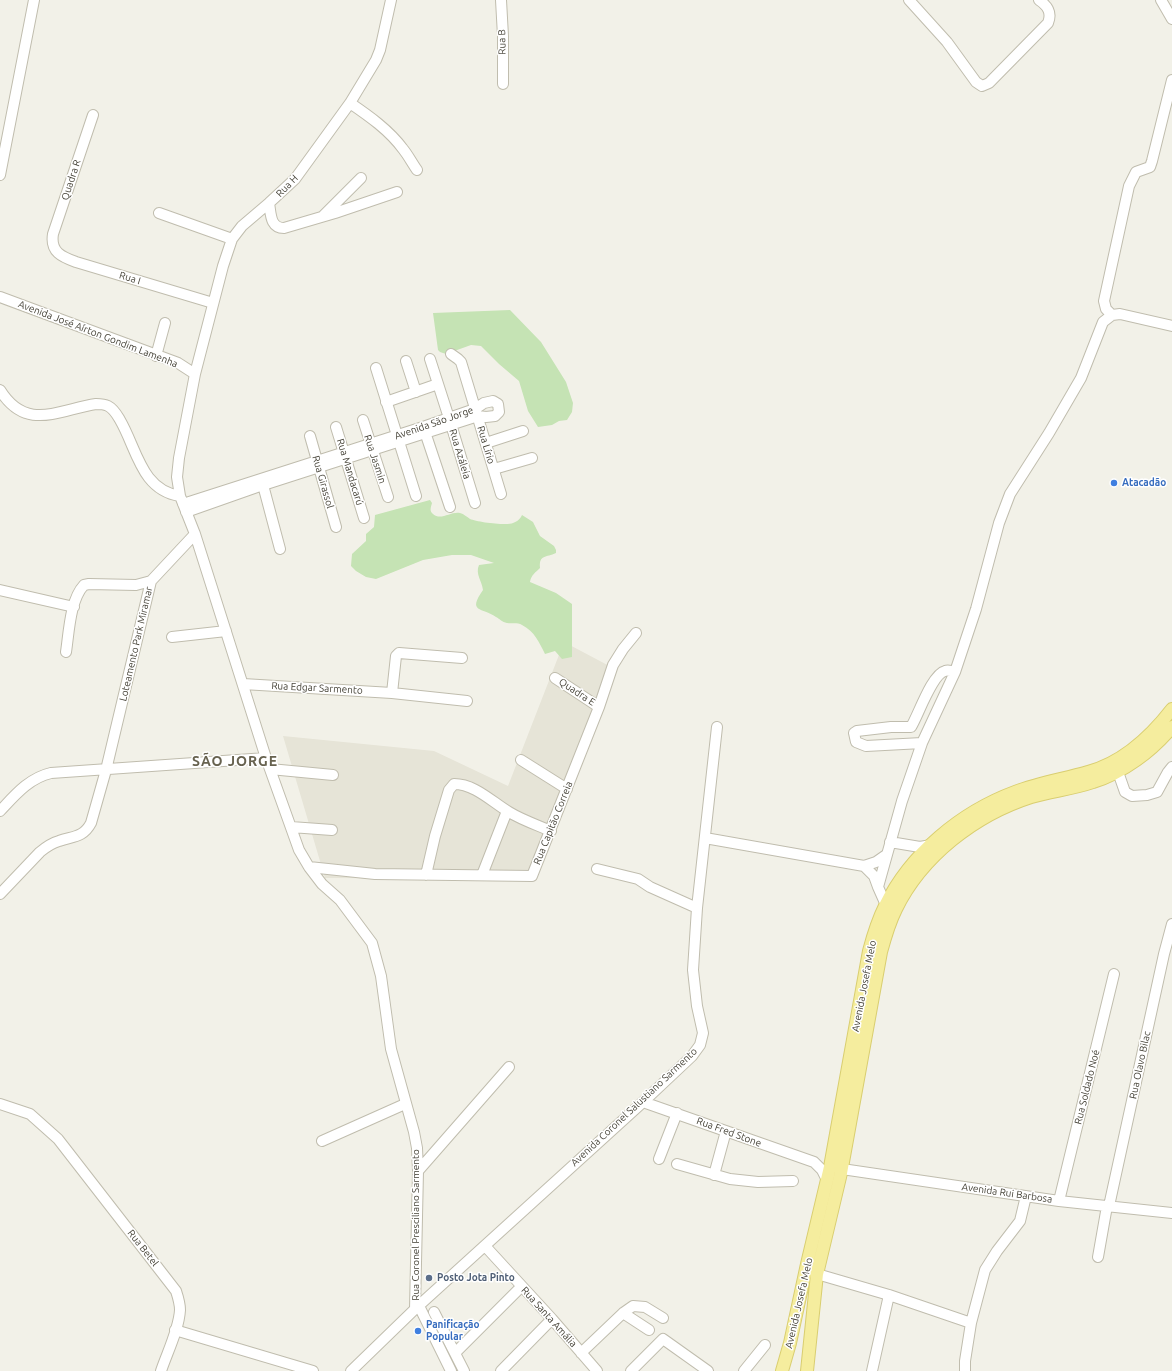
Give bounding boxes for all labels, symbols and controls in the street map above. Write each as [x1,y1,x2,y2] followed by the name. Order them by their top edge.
[496,29,508,55] street label: Rua B
[59,158,83,202] street label: Quadra R
[274,172,300,200] street label: Rua H
[118,269,142,287] street label: Rua I
[17,298,179,370] street label: Avenida José Aírton Gondim Lamenha
[393,404,475,442] street label: Avenida São Jorge
[475,425,497,465] street label: Rua Lírio
[447,428,473,480] street label: Rua Azáleia
[361,433,389,485] street label: Rua Jasmin
[334,437,366,507] street label: Rua Mandacarú
[310,454,336,510] street label: Rua Girassol
[1122,477,1166,489] place label: Atacadão
[1109,478,1119,488] marker: Atacadão
[117,586,155,702] street label: Loteamento Park Miramar
[556,676,598,708] street label: Quadra E
[271,680,363,696] street label: Rua Edgar Sarmento
[192,753,278,769] district label: SÃO JORGE
[531,780,575,866] street label: Rua Capitão Correia
[849,939,879,1033] street label: Avenida Josefa Melo
[1127,1030,1153,1100] street label: Rua Olavo Bilac
[568,1045,700,1169] street label: Avenida Coronel Salustiano Sarmento
[1072,1048,1102,1126] street label: Rua Soldado Noé
[695,1115,763,1149] street label: Rua Fred Stone
[410,1149,422,1301] street label: Rua Coronel Presciliano Sarmento
[961,1181,1053,1205] street label: Avenida Rui Barbosa
[125,1227,161,1269] street label: Rua Betel
[783,1256,815,1350] street label: Avenida Josefa Melo
[437,1272,515,1284] place label: Posto Jota Pinto
[424,1273,434,1283] marker: Posto Jota Pinto
[519,1284,579,1350] street label: Rua Santa Amália
[426,1319,479,1342] place label: Panificação Popular
[413,1326,423,1336] marker: Panificação Popular

